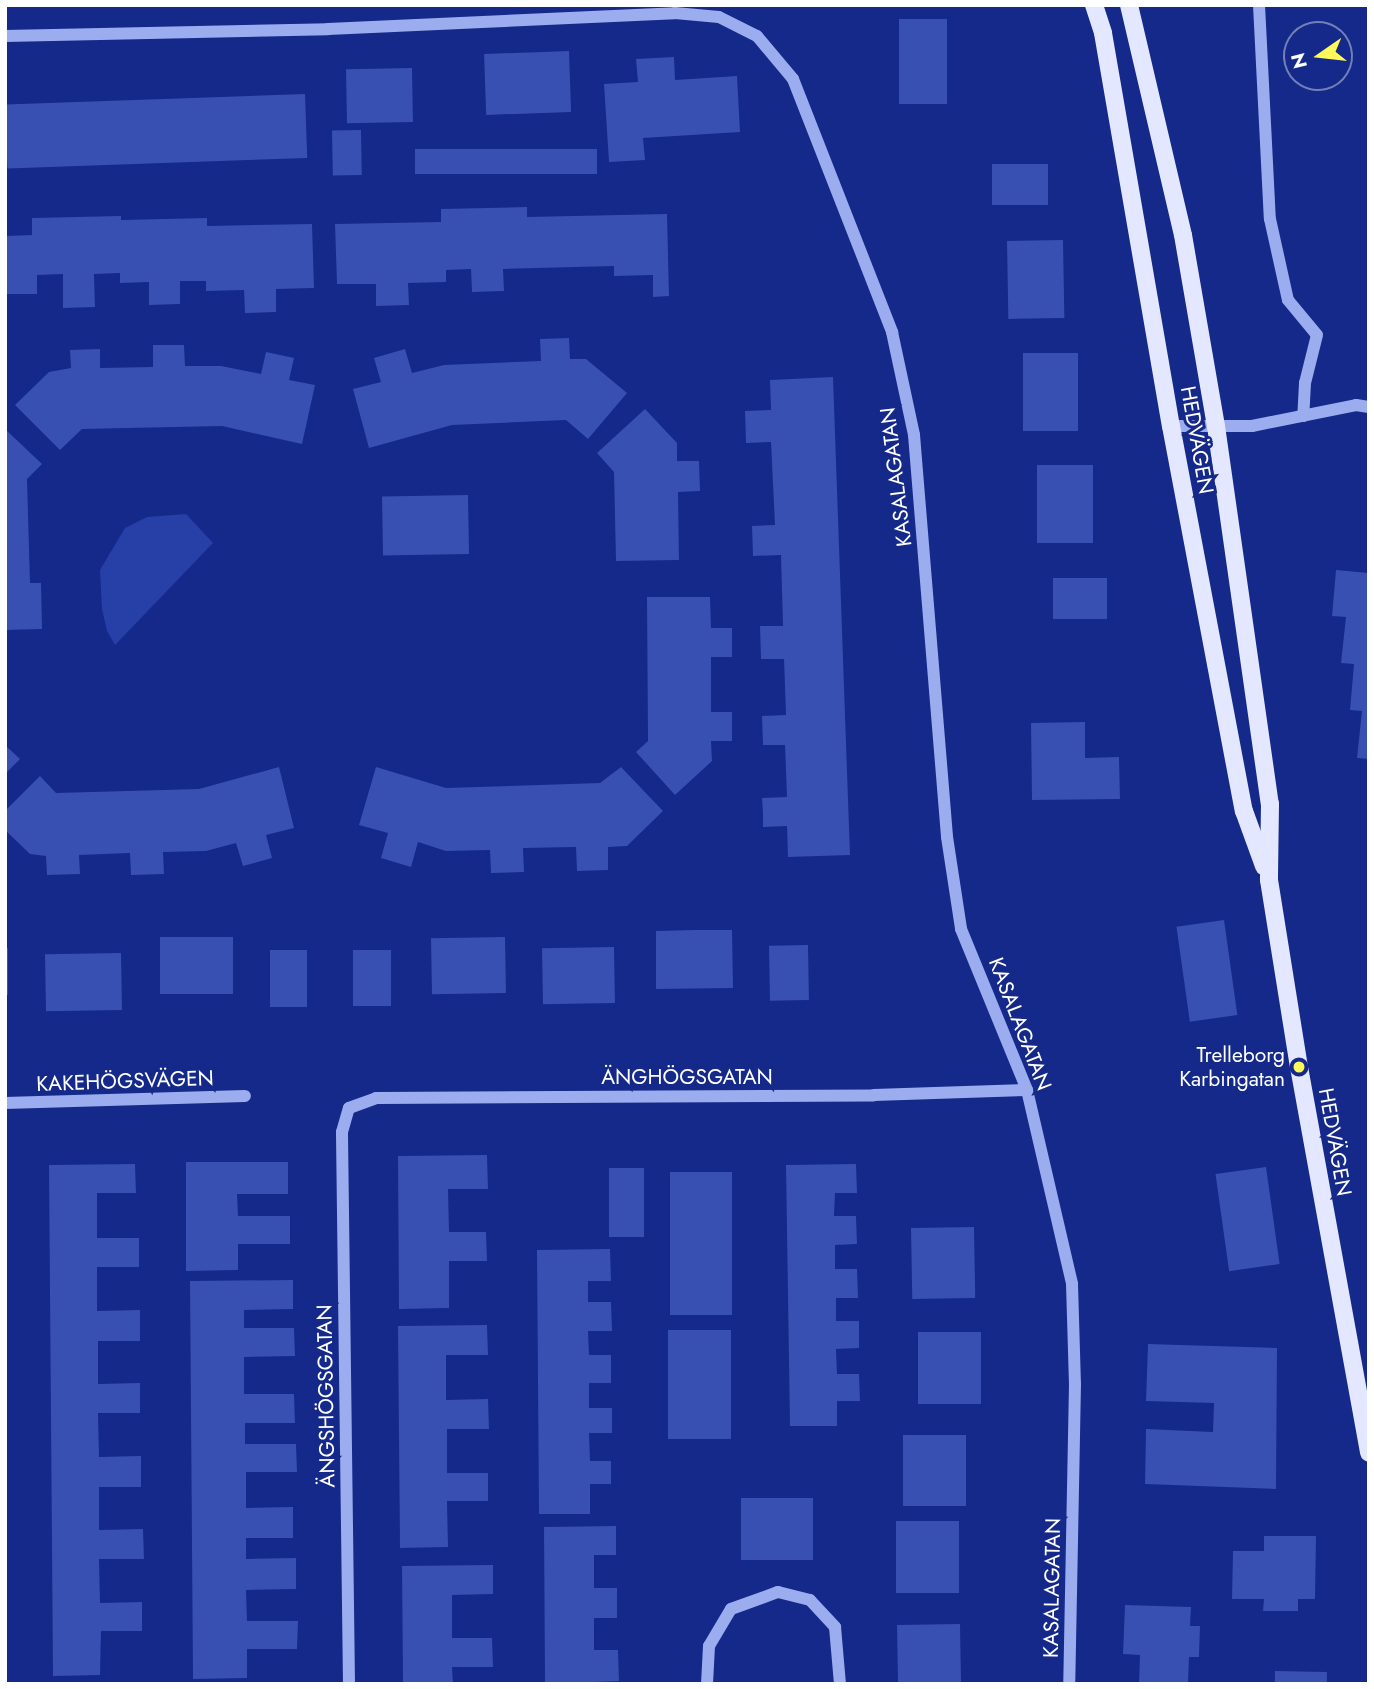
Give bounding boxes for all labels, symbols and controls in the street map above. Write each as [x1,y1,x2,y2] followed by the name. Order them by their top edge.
[1283,21,1353,91] north arrow
[1284,50,1314,71] text: N
[1175,384,1219,496] street label: HEDVÄGEN
[875,406,917,548] street label: KASALAGATAN
[983,954,1057,1094] street label: KASALAGATAN
[1179,1042,1285,1092] place label: Trelleborg Karbingatan
[1291,1059,1307,1075] marker: Trelleborg Karbingatan
[601,1064,773,1090] street label: ÄNGHÖGSGATAN
[36,1065,214,1097] street label: KAKEHÖGSVÄGEN
[1313,1086,1357,1198] street label: HEDVÄGEN
[312,1304,340,1488] street label: ÄNGSHÖGSGATAN
[1038,1518,1066,1658] street label: KASALAGATAN

